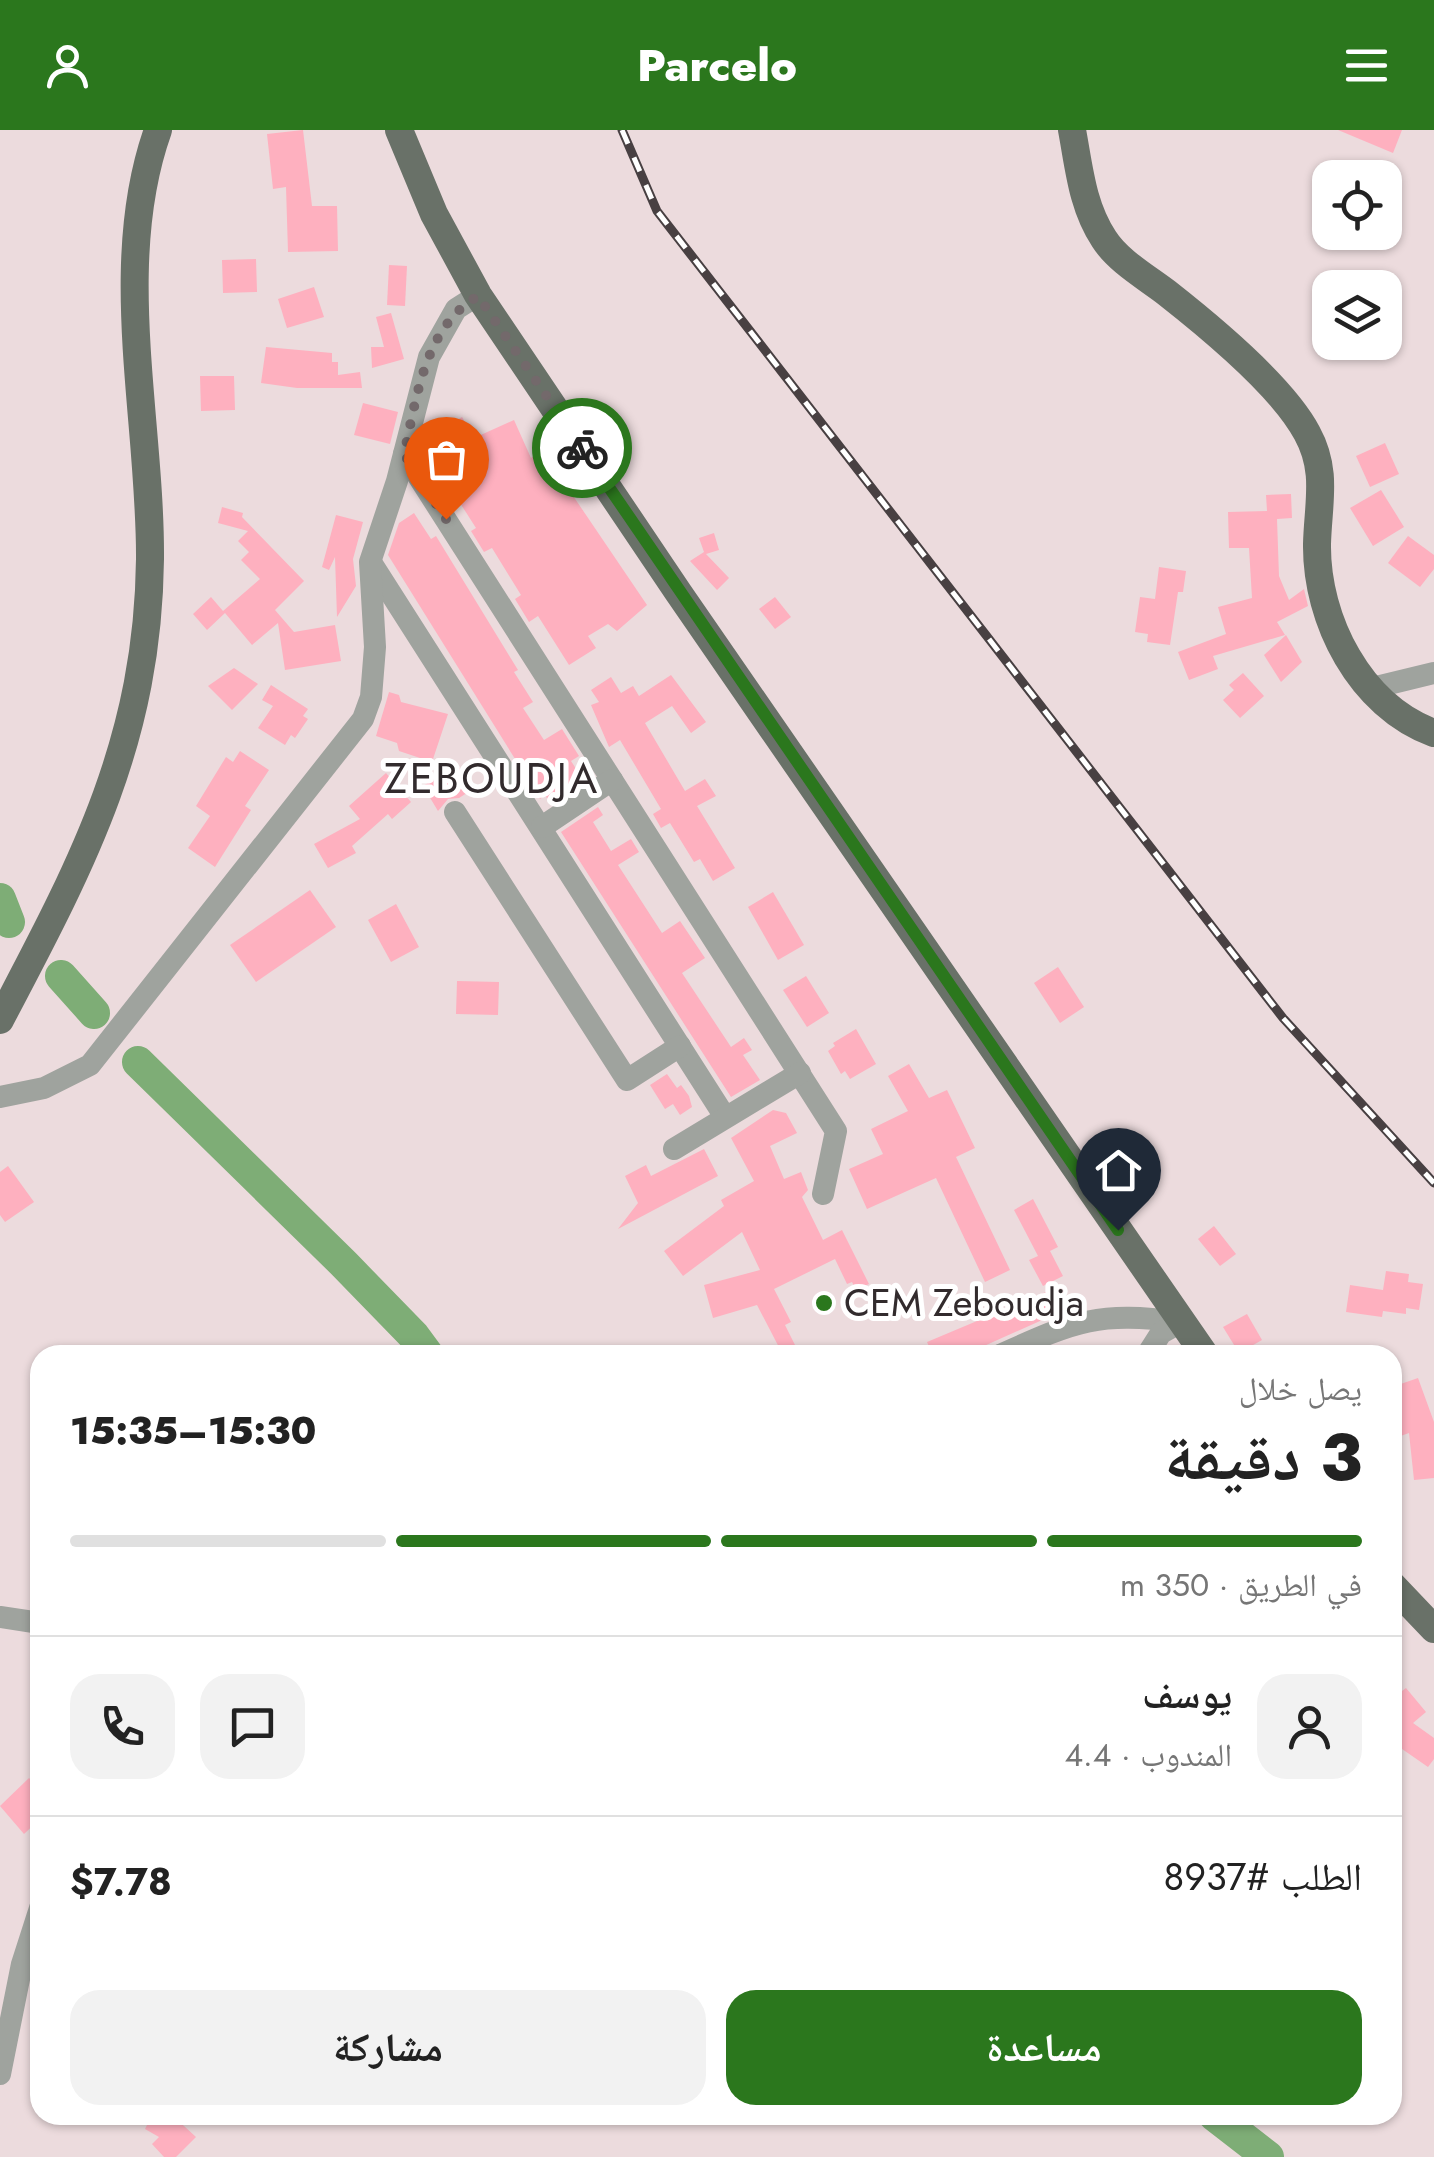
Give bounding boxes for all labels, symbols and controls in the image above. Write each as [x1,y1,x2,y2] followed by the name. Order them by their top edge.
[637,33,797,98] text: Parcelo
[40,38,95,93] icon: person
[1339,38,1394,93] icon: menu
[1312,160,1402,360] map controls
[1312,160,1402,250] button: locate
[1312,270,1402,360] button: layers
[532,398,632,498] courier
[404,417,489,520] pin
[555,421,610,476] icon: bike
[419,432,474,487] icon: bag
[384,748,600,809] district label: ZEBOUDJA
[1076,1128,1161,1231] pin
[1091,1143,1146,1198] icon: home
[844,1275,1084,1330] place label: CEM Zeboudja
[813,1292,835,1314] marker: CEM Zeboudja
[1239,1366,1362,1412] text: يصل خلال
[70,1403,316,1458] text: 15:30–15:35
[1164,1410,1362,1504] text: 3 دقيقة
[1120,1562,1362,1608] text: في الطريق · 350 m
[1142,1667,1232,1722] text: يوسف
[70,1674,175,1779] button: phone
[200,1674,305,1779] button: chat
[1257,1674,1362,1779] button: person
[1064,1732,1232,1778] text: المندوب · 4.4
[1163,1849,1362,1904] text: الطلب #8937
[70,1854,172,1909] text: $7.78
[70,1990,706,2105] button: مشاركة
[726,1990,1362,2105] button: مساعدة

